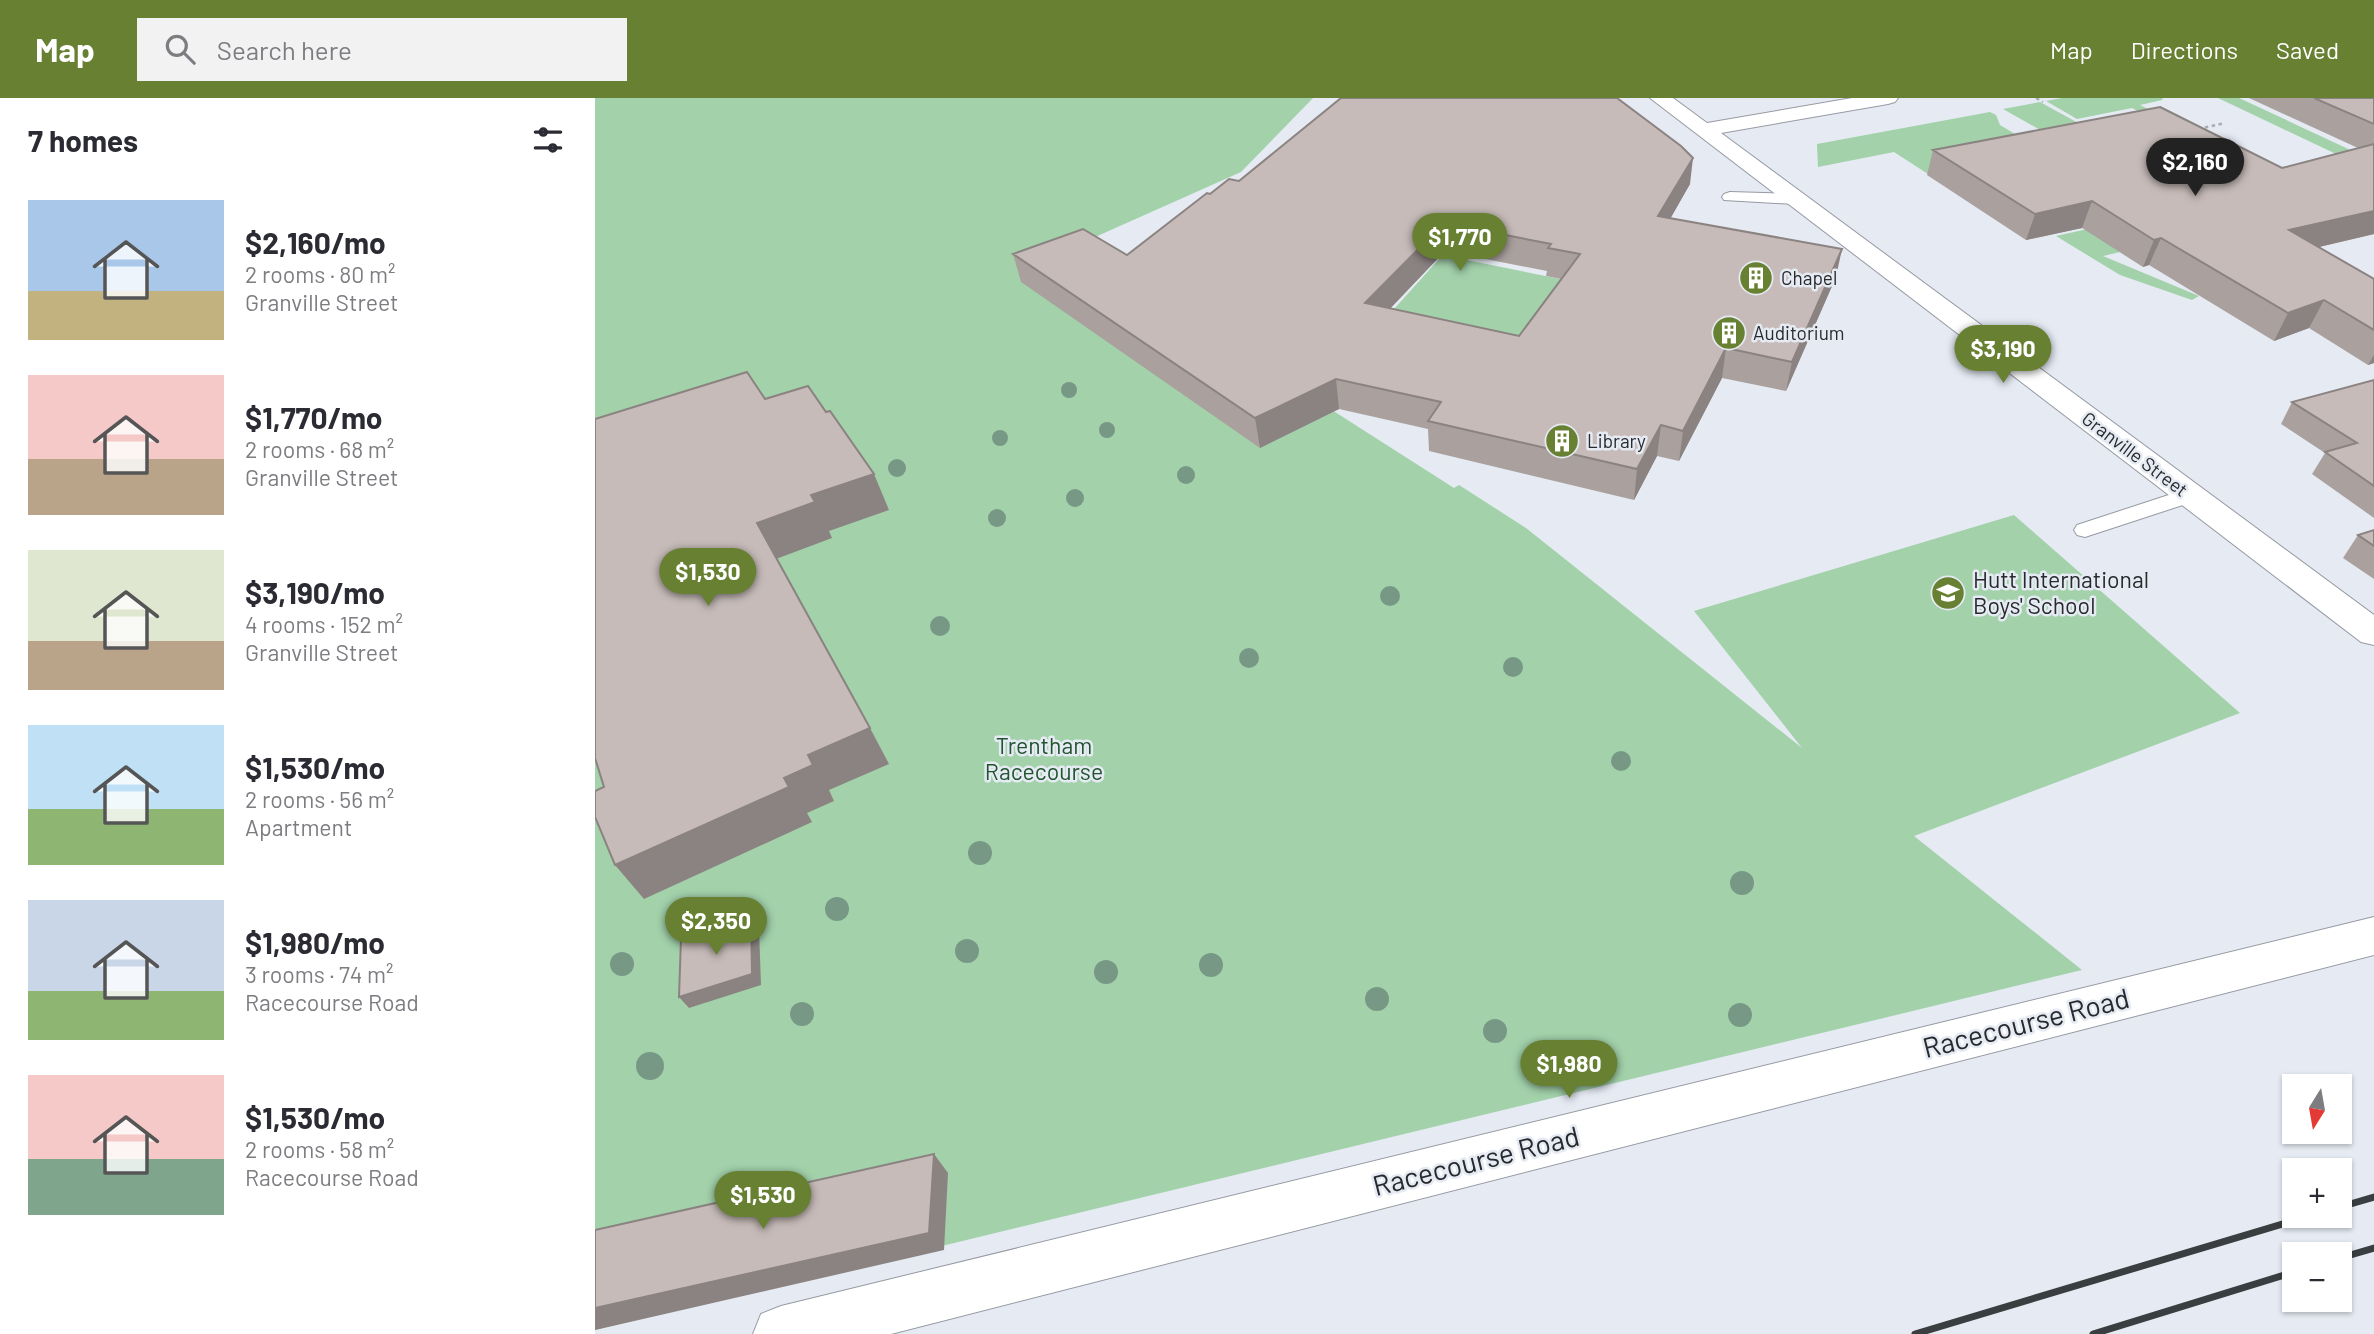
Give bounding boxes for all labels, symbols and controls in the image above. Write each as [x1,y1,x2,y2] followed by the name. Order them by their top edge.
[137,18,627,81] search box
[35,29,95,69] text: Map
[161,30,199,68] icon: search
[217,34,352,65] text: Search here
[2050,35,2093,64] text: Map
[2131,35,2238,64] text: Directions
[2276,35,2339,64] text: Saved
[529,121,567,159] icon: filters
[28,122,138,158] text: 7 homes
[2138,139,2252,198] pin: $2,160
[2162,147,2228,175] text: $2,160
[1403,214,1517,273] pin: $1,770
[1428,222,1492,250] text: $1,770
[245,224,386,260] text: $2,160/mo
[84,228,168,312] icon: home
[1737,259,1775,297] building icon: Chapel
[245,260,395,288] text: 2 rooms · 80 m²
[1781,266,1837,289] place label: Chapel
[245,288,398,316] text: Granville Street
[1710,314,1748,352] building icon: Auditorium
[1753,321,1845,344] place label: Auditorium
[1946,326,2060,385] pin: $3,190
[1970,334,2036,362] text: $3,190
[245,399,383,435] text: $1,770/mo
[84,403,168,487] icon: home
[2078,406,2193,501] street label: Granville Street
[1543,422,1581,460] building icon: Library
[1587,429,1646,452] place label: Library
[245,435,394,463] text: 2 rooms · 68 m²
[245,463,398,491] text: Granville Street
[651,548,765,608] pin: $1,530
[675,557,741,585] text: $1,530
[1973,565,2149,619] place label: Hutt International Boys' School
[245,574,385,610] text: $3,190/mo
[1929,574,1967,612] school or university icon: Hutt International Boys' School
[84,578,168,662] icon: home
[245,610,403,638] text: 4 rooms · 152 m²
[245,638,398,666] text: Granville Street
[985,731,1103,785] park label: Trentham Racecourse
[245,749,385,785] text: $1,530/mo
[84,753,168,837] icon: home
[245,785,394,813] text: 2 rooms · 56 m²
[245,813,352,841] text: Apartment
[659,898,773,957] pin: $2,350
[681,906,751,934] text: $2,350
[245,924,385,960] text: $1,980/mo
[84,928,168,1012] icon: home
[245,960,394,988] text: 3 rooms · 74 m²
[1919,980,2133,1064] street label: Racecourse Road
[245,988,419,1016] text: Racecourse Road
[1512,1040,1626,1100] pin: $1,980
[1536,1049,1602,1077] text: $1,980
[2282,1074,2352,1144] north arrow
[2282,1074,2352,1312] map controls
[245,1099,385,1135] text: $1,530/mo
[84,1103,168,1187] icon: home
[1369,1118,1583,1202] street label: Racecourse Road
[245,1135,394,1163] text: 2 rooms · 58 m²
[2282,1158,2352,1228] button: +
[245,1163,419,1191] text: Racecourse Road
[706,1172,820,1231] pin: $1,530
[730,1180,796,1208] text: $1,530
[2282,1242,2352,1312] button: −

